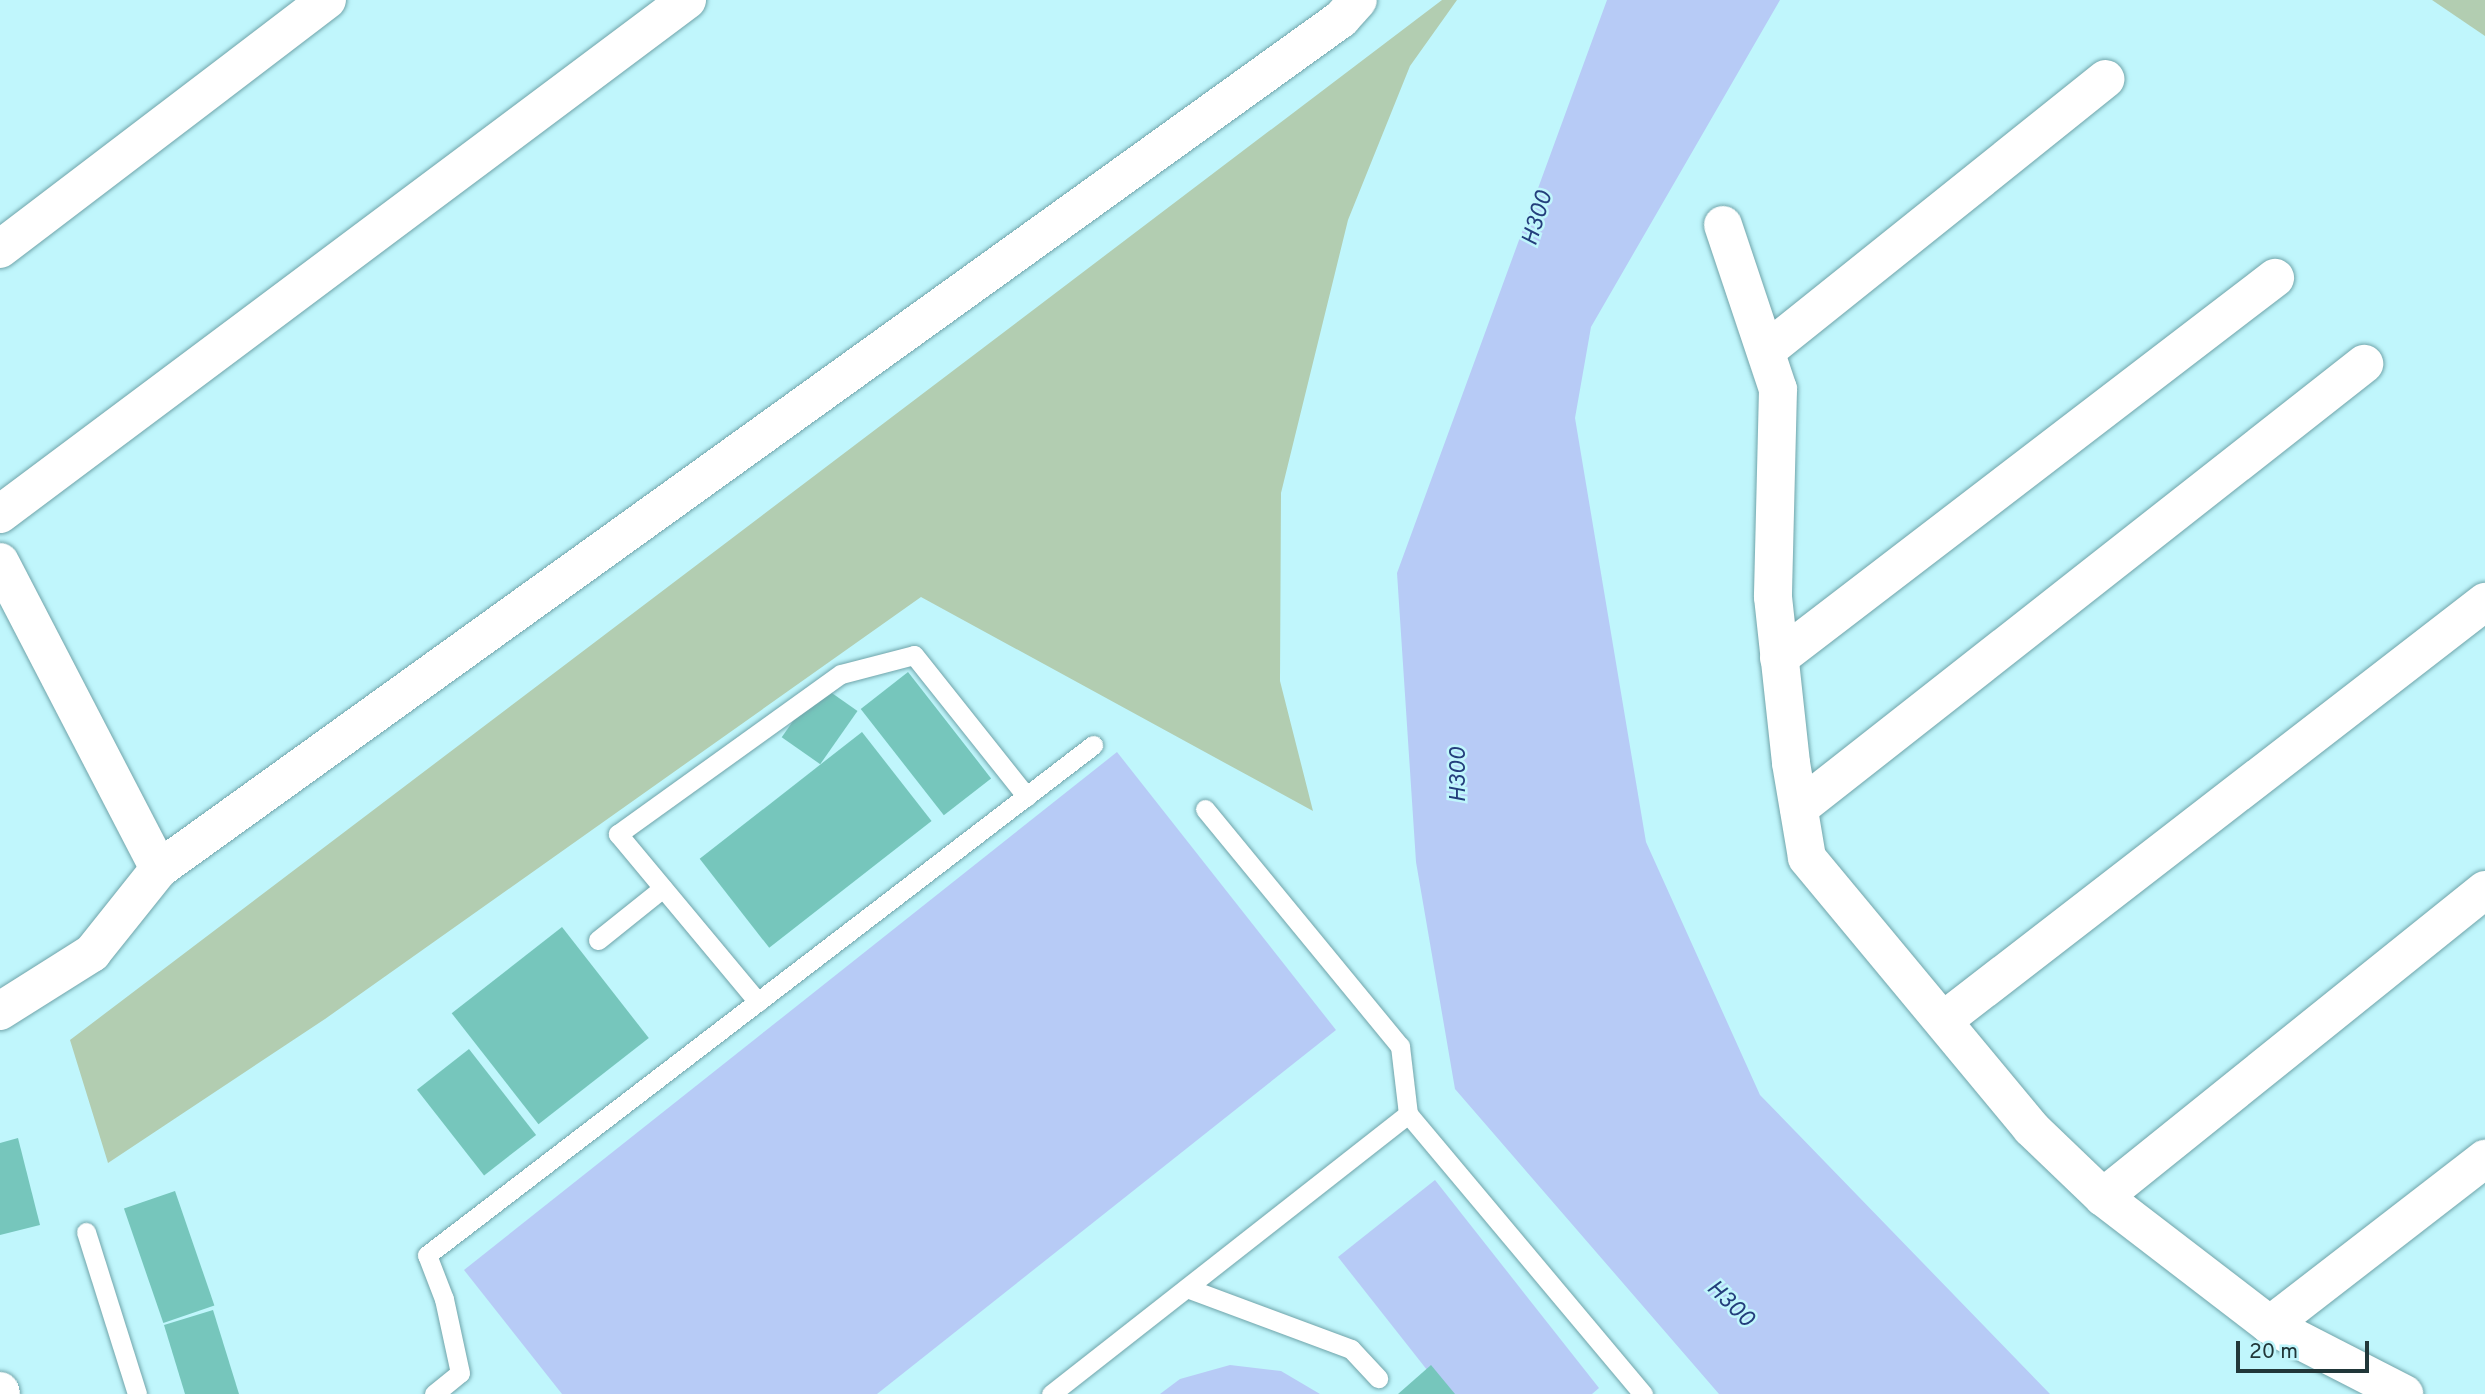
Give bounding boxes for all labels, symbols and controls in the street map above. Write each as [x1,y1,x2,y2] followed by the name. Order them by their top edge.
[1518,188,1560,250] water label: H300
[1446,747,1474,803] water label: H300
[1699,1276,1759,1334] water label: H300
[2240,1328,2373,1372] scale bar
[2249,1339,2298,1366] text: 20 m

